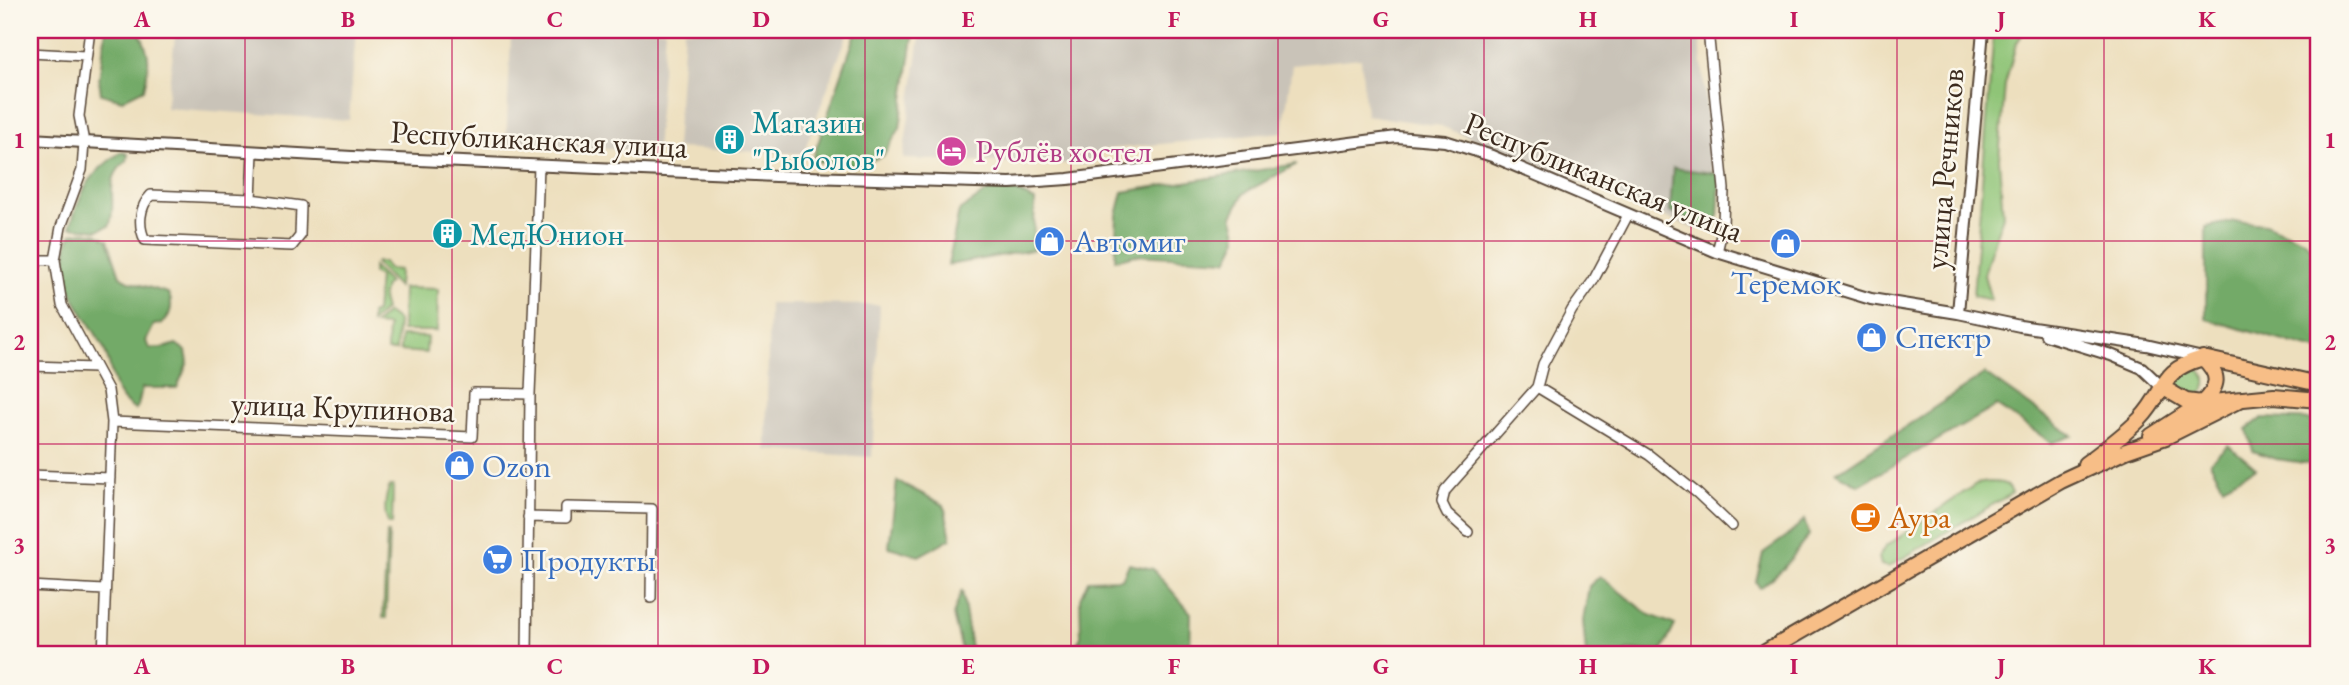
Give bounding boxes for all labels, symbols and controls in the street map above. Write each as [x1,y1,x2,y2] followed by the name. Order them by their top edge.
[133,4,151,34] text: A
[341,4,355,34] text: B
[547,4,563,34] text: C
[752,4,770,34] text: D
[961,4,975,34] text: E
[1168,4,1181,34] text: F
[1373,4,1389,34] text: G
[1579,4,1597,34] text: H
[1790,4,1798,34] text: I
[1995,4,2006,34] text: J
[2198,4,2216,34] text: K
[1914,67,1974,271] street label: улица Речников
[752,101,885,180] place label: Магазин "Рыболов"
[1458,102,1750,252] street label: Республиканская улица
[389,110,689,168] street label: Республиканская улица
[712,123,746,157] building icon: Магазин "Рыболов"
[13,125,25,155] text: 1
[2324,125,2336,155] text: 1
[975,130,1152,172] place label: Рублёв хостел
[935,134,969,168] hotel icon: Рублёв хостел
[470,213,624,255] place label: МедЮнион
[430,217,464,251] building icon: МедЮнион
[1072,220,1186,262] place label: Автомиг
[1033,224,1067,258] shop icon: Автомиг
[1769,227,1803,261] shop icon: Теремок
[1731,262,1841,304] place label: Теремок
[1895,316,1991,358] place label: Спектр
[1855,320,1889,354] shop icon: Спектр
[13,327,25,357] text: 2
[2324,327,2336,357] text: 2
[230,382,456,432] street label: улица Крупинова
[482,445,551,487] place label: Ozon
[442,449,476,483] shop icon: Ozon
[1887,496,1951,538] place label: Аура
[1848,500,1882,534] cafe icon: Аура
[13,530,25,560] text: 3
[2324,530,2336,560] text: 3
[521,539,656,581] place label: Продукты
[481,543,515,577] supermarket icon: Продукты
[133,651,151,681] text: A
[341,651,355,681] text: B
[547,651,563,681] text: C
[752,651,770,681] text: D
[961,651,975,681] text: E
[1168,651,1181,681] text: F
[1373,651,1389,681] text: G
[1579,651,1597,681] text: H
[1790,651,1798,681] text: I
[1995,651,2006,681] text: J
[2198,651,2216,681] text: K

